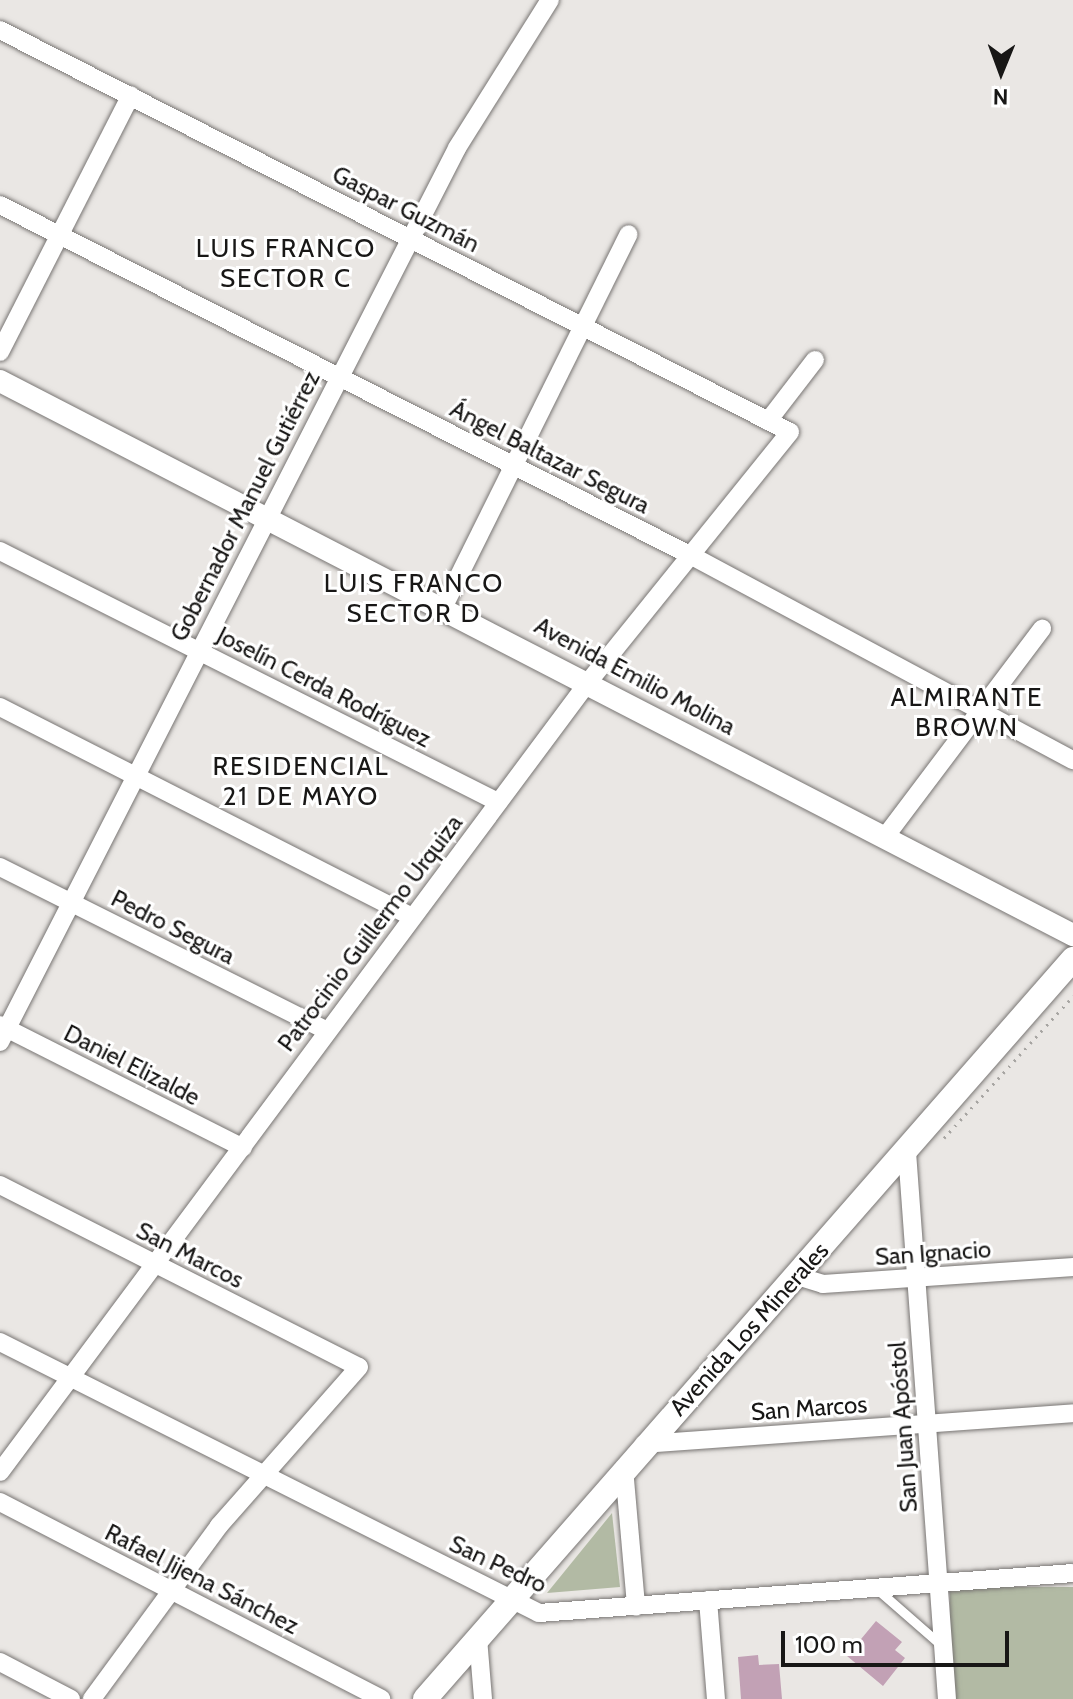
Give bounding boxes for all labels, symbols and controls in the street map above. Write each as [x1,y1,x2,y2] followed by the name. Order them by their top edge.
[961,32,1041,112] north arrow
[993,83,1009,110] text: N
[328,160,484,258] street label: Gaspar Guzmán
[196,233,376,294] district label: LUIS FRANCO SECTOR C
[164,366,326,646] street label: Gobernador Manuel Gutiérrez
[445,394,655,520] street label: Ángel Baltazar Segura
[324,568,504,630] district label: LUIS FRANCO SECTOR D
[530,611,740,741] street label: Avenida Emilio Molina
[212,621,436,753] street label: Joselín Cerda Rodríguez
[891,682,1043,744] district label: ALMIRANTE BROWN
[212,751,390,812] district label: RESIDENCIAL 21 DE MAYO
[272,809,468,1057] street label: Patrocinio Guillermo Urquiza
[106,884,240,970] street label: Pedro Segura
[59,1018,205,1112] street label: Daniel Elizalde
[132,1216,248,1294] street label: San Marcos
[874,1235,992,1271] street label: San Ignacio
[663,1236,835,1422] street label: Avenida Los Minerales
[883,1341,923,1513] street label: San Juan Apóstol
[750,1390,868,1426] street label: San Marcos
[100,1518,304,1640] street label: Rafael Jijena Sánchez
[445,1529,551,1599] street label: San Pedro
[785,1615,1013,1665] scale bar
[795,1630,863,1659] text: 100 m

